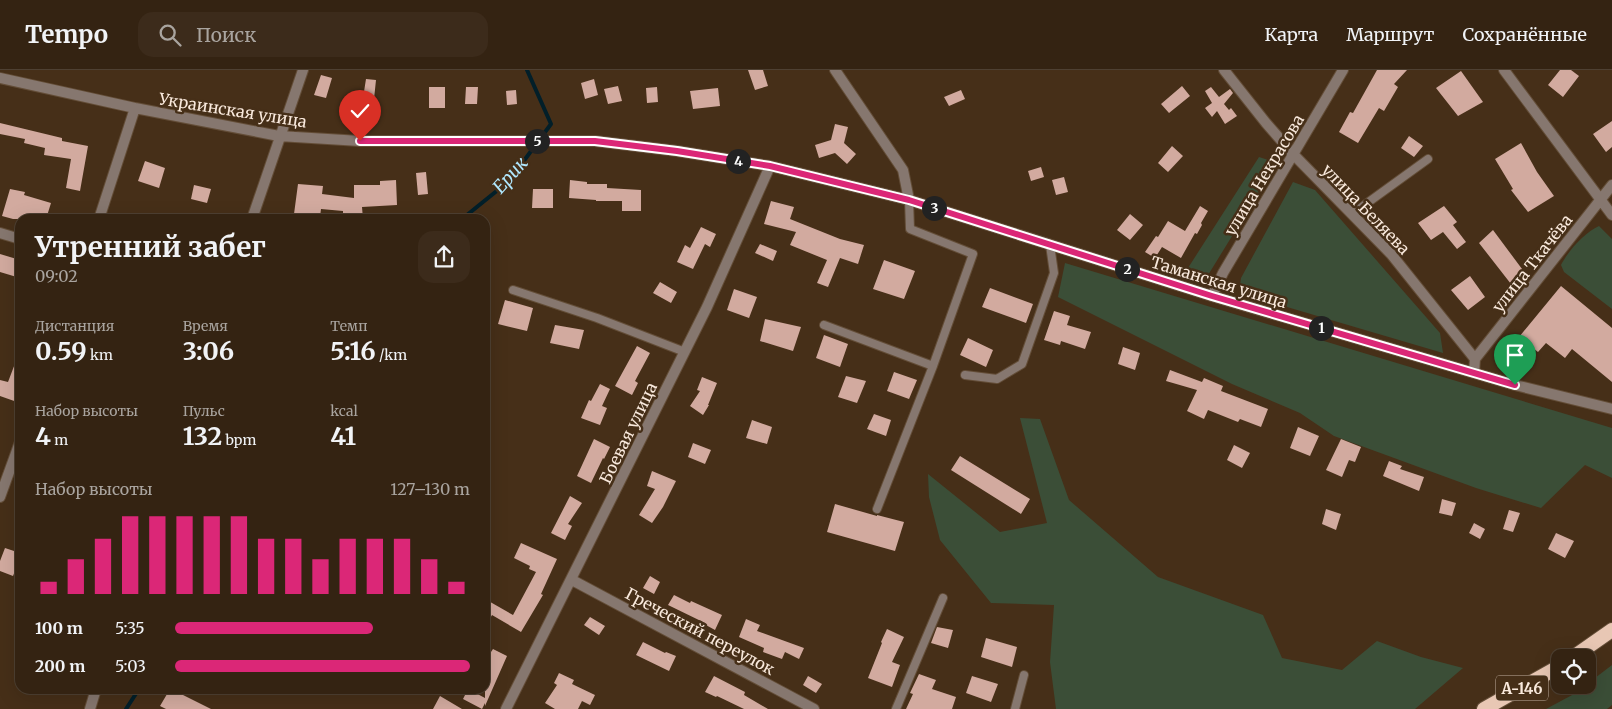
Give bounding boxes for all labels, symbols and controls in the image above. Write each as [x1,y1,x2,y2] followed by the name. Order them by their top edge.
[138,12,488,57] search box
[25,19,108,50] text: Tempo
[156,21,184,49] icon: search
[196,23,256,47] text: Поиск
[1265,23,1318,46] text: Карта
[1346,23,1434,46] text: Маршрут
[1462,23,1587,46] text: Сохранённые
[157,88,309,132] street label: Украинская улица
[339,90,381,141] pin
[346,97,374,125] icon: check
[1220,110,1308,239] street label: улица Некрасова
[524,128,550,154] pin: 5
[533,132,542,150] text: 5
[726,148,750,174] pin: 4
[488,152,532,198] water label: Ерик
[734,152,743,170] text: 4
[1318,160,1415,259] street label: улица Беляева
[922,196,946,220] pin: 3
[930,199,939,217] text: 3
[1488,210,1577,316] street label: улица Ткачёва
[35,229,266,265] text: Утренний забег
[418,231,470,283] button: share
[1149,252,1290,312] street label: Таманская улица
[1114,256,1140,282] pin: 2
[1123,260,1132,278] text: 2
[35,266,78,286] text: 09:02
[1308,316,1334,340] pin: 1
[35,317,114,335] text: Дистанция
[183,317,228,335] text: Время
[330,317,367,335] text: Темп
[1318,319,1325,337] text: 1
[1494,334,1536,385] pin
[35,335,87,367] text: 0.59
[183,335,234,367] text: 3:06
[330,335,376,367] text: 5:16
[1501,341,1529,369] icon: arrive
[87,346,113,364] text: km
[376,346,407,364] text: /km
[595,379,661,487] street label: Боевая улица
[35,402,138,420] text: Набор высоты
[183,402,225,420] text: Пульс
[330,402,358,420] text: kcal
[35,420,51,452] text: 4
[183,420,222,452] text: 132
[330,420,356,452] text: 41
[51,431,68,449] text: m
[222,431,256,449] text: bpm
[35,479,153,499] text: Набор высоты
[390,479,470,499] text: 127–130 m
[622,583,778,679] street label: Греческий переулок
[35,618,83,638] text: 100 m
[115,618,145,638] text: 5:35
[1551,649,1596,694] map controls
[1551,649,1596,694] button: locate
[35,656,85,676] text: 200 m
[115,656,146,676] text: 5:03
[1496,676,1548,700] road number: А-146

